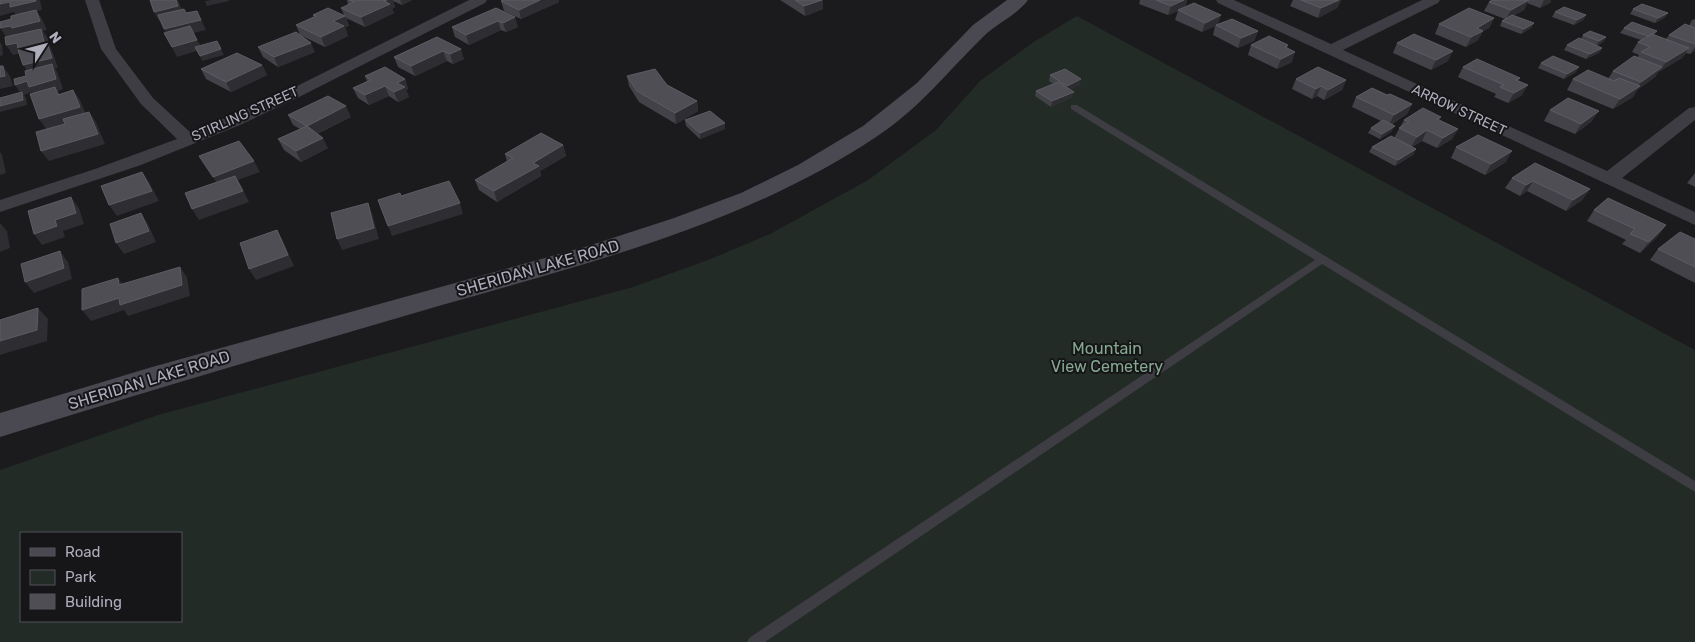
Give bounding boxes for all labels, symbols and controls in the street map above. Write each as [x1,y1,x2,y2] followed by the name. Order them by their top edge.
[20,20,70,70] north arrow
[45,29,65,47] text: N
[1409,81,1509,139] street label: ARROW STREET
[189,83,301,145] street label: STIRLING STREET
[454,236,622,300] street label: SHERIDAN LAKE ROAD
[1051,339,1163,376] park label: Mountain View Cemetery
[66,346,232,414] street label: SHERIDAN LAKE ROAD
[20,532,182,622] legend
[65,543,101,561] text: Road
[65,568,96,586] text: Park
[65,593,122,611] text: Building

